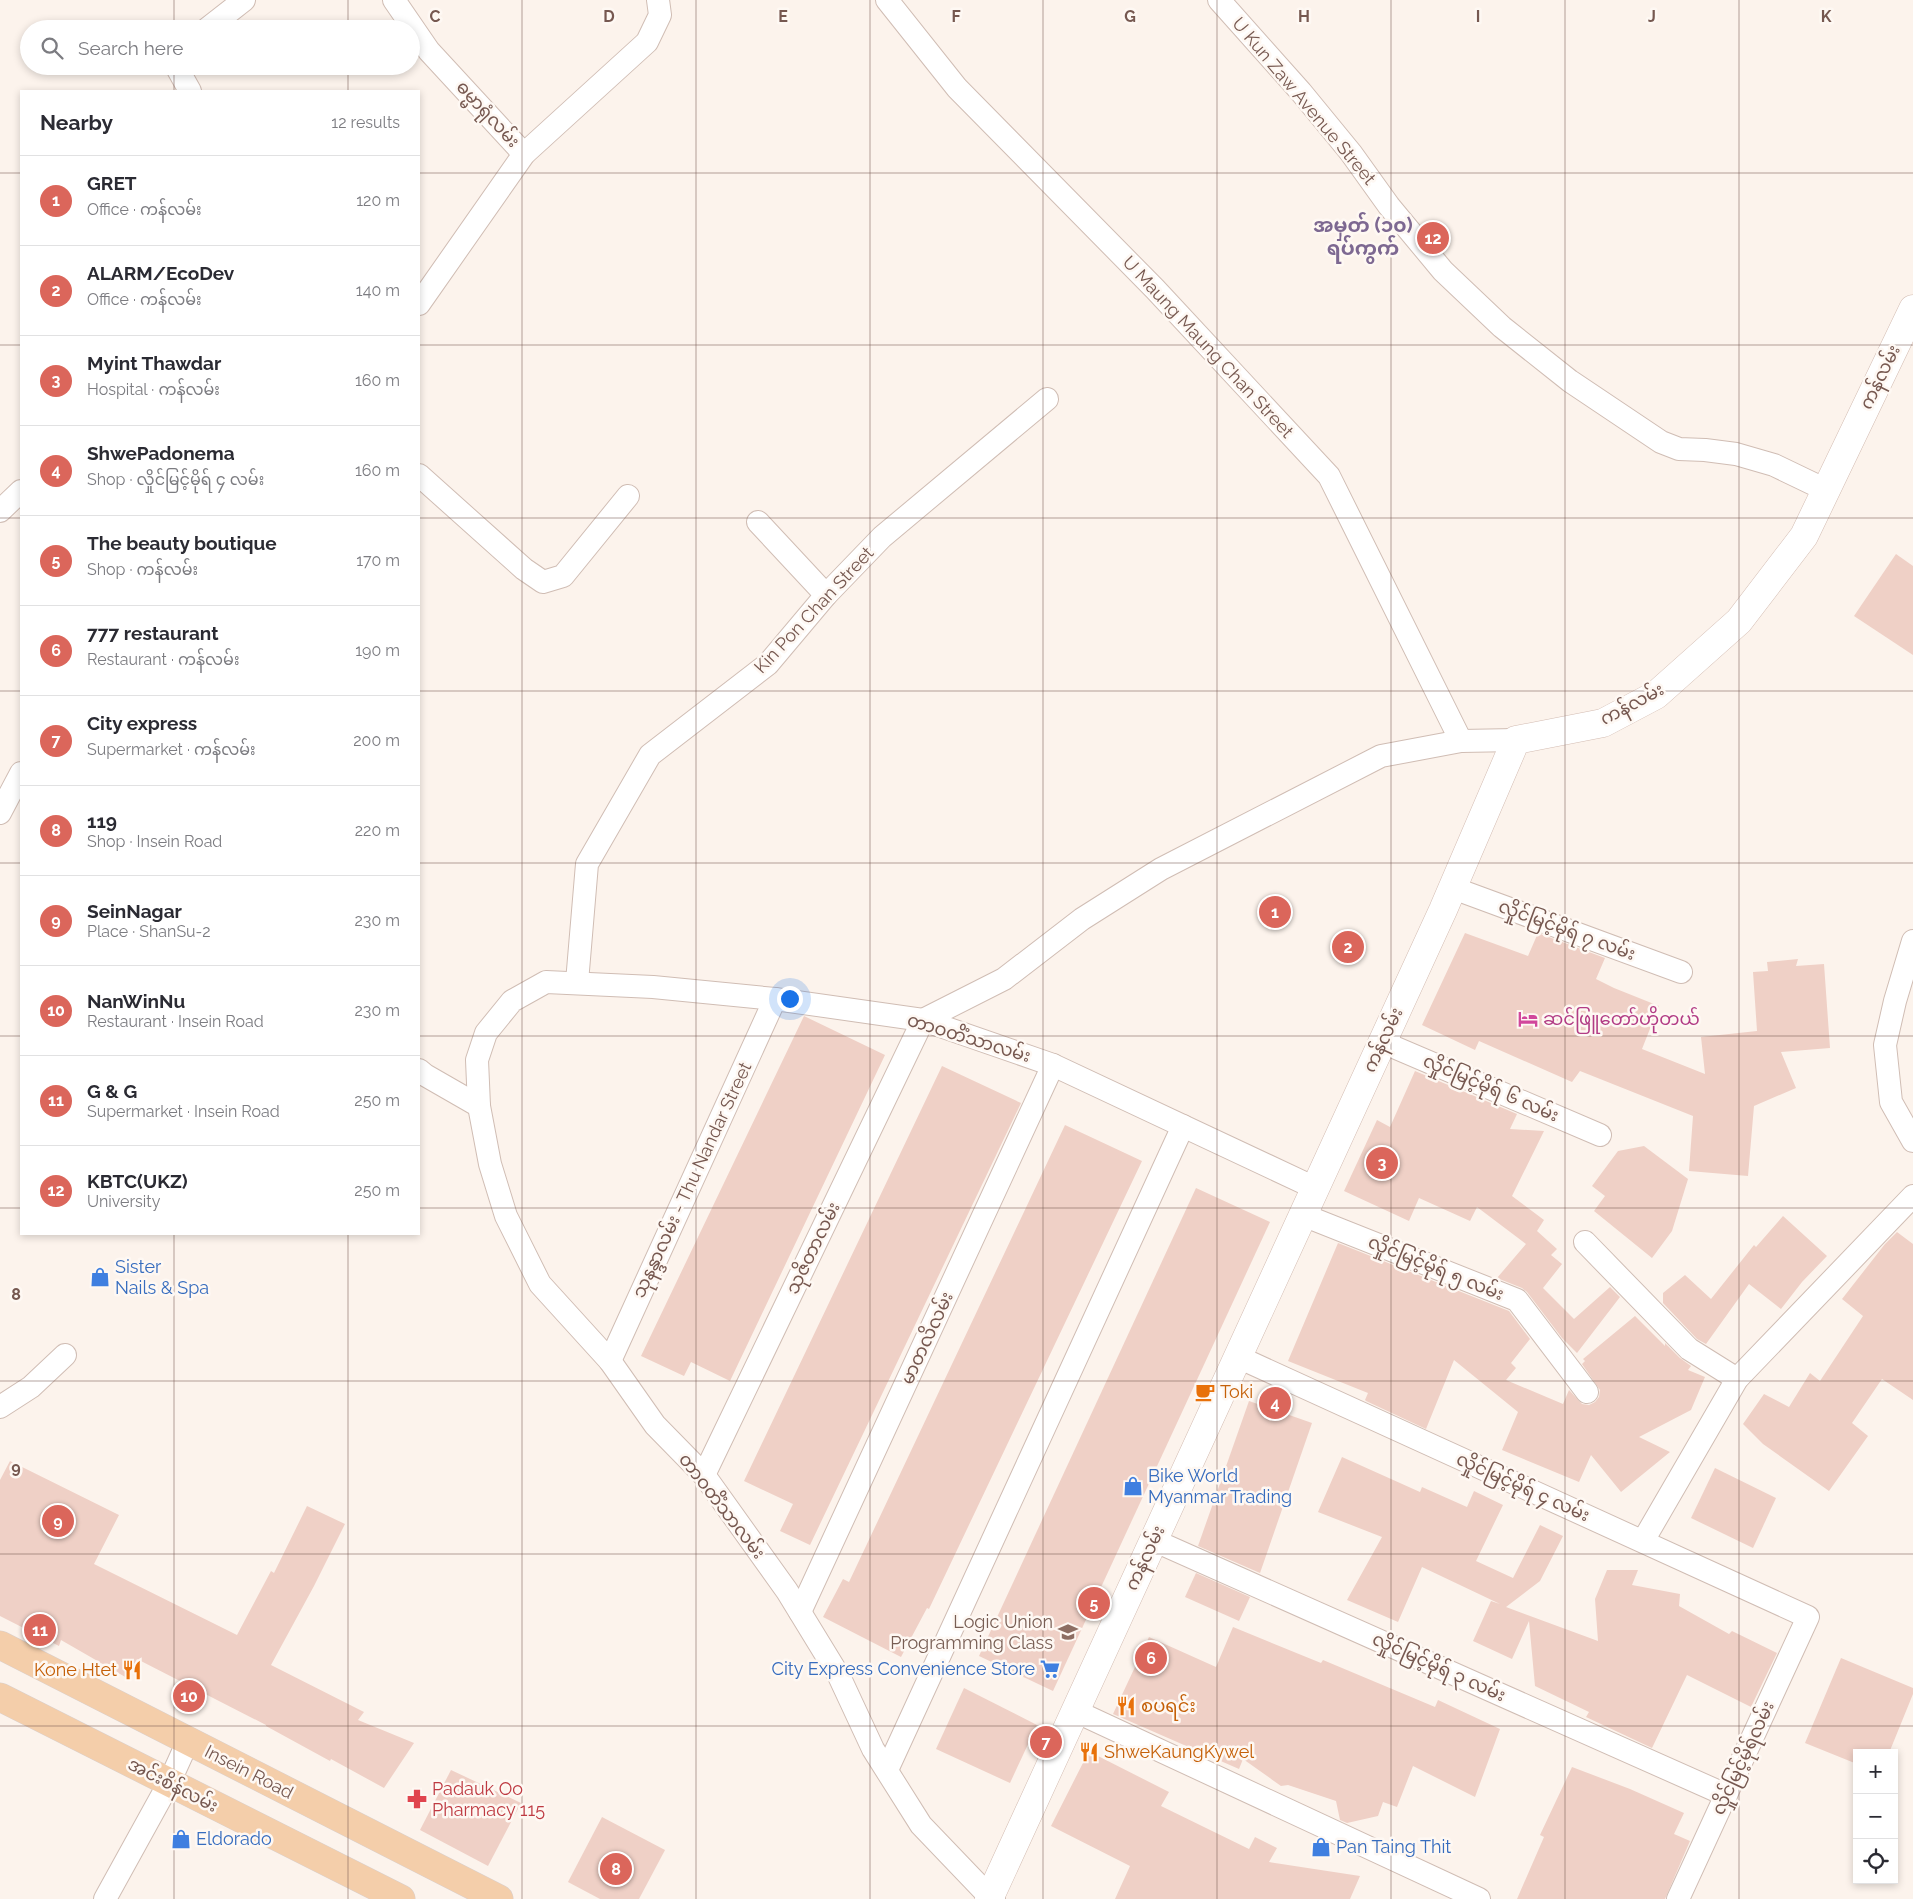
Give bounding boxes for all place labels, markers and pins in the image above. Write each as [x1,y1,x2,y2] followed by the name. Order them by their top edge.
[1417,219,1449,257] pin: 12
[1259,893,1291,931] pin: 1
[1332,928,1364,966] pin: 2
[1543,1005,1700,1034] place label: ဆင်ဖြူတော်ဟိုတယ်
[1517,1008,1539,1030] hotel icon: ဆင်ဖြူတော်ဟိုတယ်
[1366,1144,1398,1182] pin: 3
[115,1256,209,1298] place label: Sister Nails & Spa
[89,1266,111,1288] shop icon: Sister Nails & Spa
[1194,1381,1216,1403] cafe icon: Toki
[1220,1381,1253,1402] place label: Toki
[1259,1384,1291,1422] pin: 4
[1148,1465,1292,1507] place label: Bike World Myanmar Trading
[1122,1475,1144,1497] shop icon: Bike World Myanmar Trading
[42,1502,74,1540] pin: 9
[1078,1584,1110,1622] pin: 5
[24,1611,56,1649] pin: 11
[890,1611,1053,1653] place label: Logic Union Programming Class
[1057,1621,1079,1643] school or university icon: Logic Union Programming Class
[1135,1639,1167,1677] pin: 6
[772,1658,1035,1679] place label: City Express Convenience Store
[1039,1658,1061,1680] supermarket icon: City Express Convenience Store
[34,1659,117,1680] place label: Kone Htet
[121,1659,143,1681] restaurant icon: Kone Htet
[173,1677,205,1715] pin: 10
[1141,1693,1196,1721] place label: စပရင်း
[1115,1695,1137,1717] restaurant icon: စပရင်း
[1030,1723,1062,1761] pin: 7
[1078,1741,1100,1763] restaurant icon: ShweKaungKywel
[1104,1741,1254,1762] place label: ShweKaungKywel
[432,1778,545,1820] place label: Padauk Oo Pharmacy 115
[406,1788,428,1810] pharmacy icon: Padauk Oo Pharmacy 115
[170,1828,192,1850] shop icon: Eldorado
[196,1828,272,1849] place label: Eldorado
[1310,1836,1332,1858] shop icon: Pan Taing Thit
[1336,1836,1451,1857] place label: Pan Taing Thit
[600,1850,632,1888] pin: 8

